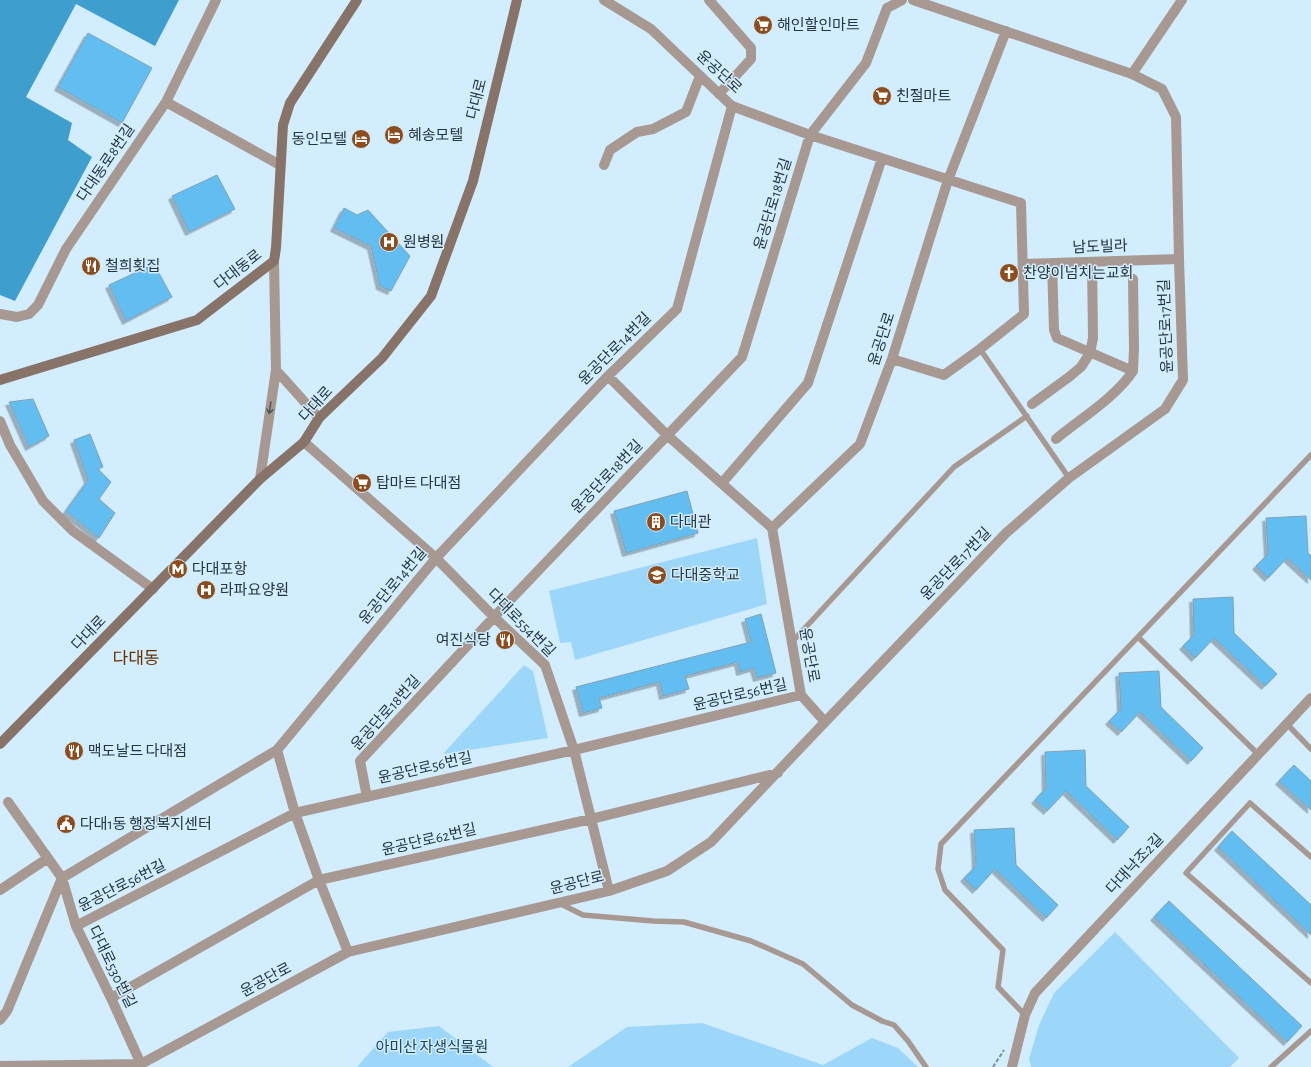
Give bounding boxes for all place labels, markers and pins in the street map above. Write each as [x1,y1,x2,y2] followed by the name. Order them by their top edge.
[752,14,774,36] supermarket icon: 해인할인마트
[777,16,860,33] place label: 해인할인마트
[871,85,893,107] supermarket icon: 친절마트
[896,88,951,104] place label: 친절마트
[383,124,405,146] hotel icon: 혜송모텔
[408,127,463,143] place label: 혜송모텔
[350,128,372,150] hotel icon: 동인모텔
[292,131,347,147] place label: 동인모텔
[378,231,400,253] hospital icon: 원병원
[403,234,444,250] place label: 원병원
[80,255,102,277] restaurant icon: 철희횟집
[105,257,160,274] place label: 철희횟집
[998,262,1020,284] church icon: 찬양이넘치는교회
[1023,264,1133,281] place label: 찬양이넘치는교회
[351,472,373,494] supermarket icon: 탑마트 다대점
[376,475,461,491] place label: 탑마트 다대점
[645,511,667,533] building icon: 다대관
[670,514,712,530] place label: 다대관
[167,558,189,580] metro station icon: 다대포항
[192,561,247,577] place label: 다대포항
[646,564,668,586] school or university icon: 다대중학교
[671,566,740,583] place label: 다대중학교
[195,579,217,601] hospital icon: 라파요양원
[220,582,289,598] place label: 라파요양원
[494,629,516,651] restaurant icon: 여진식당
[436,632,491,648] place label: 여진식당
[63,740,85,762] restaurant icon: 맥도날드 다대점
[88,743,187,759] place label: 맥도날드 다대점
[55,813,77,835] public building icon: 다대1동 행정복지센터
[80,816,212,832] place label: 다대1동 행정복지센터

